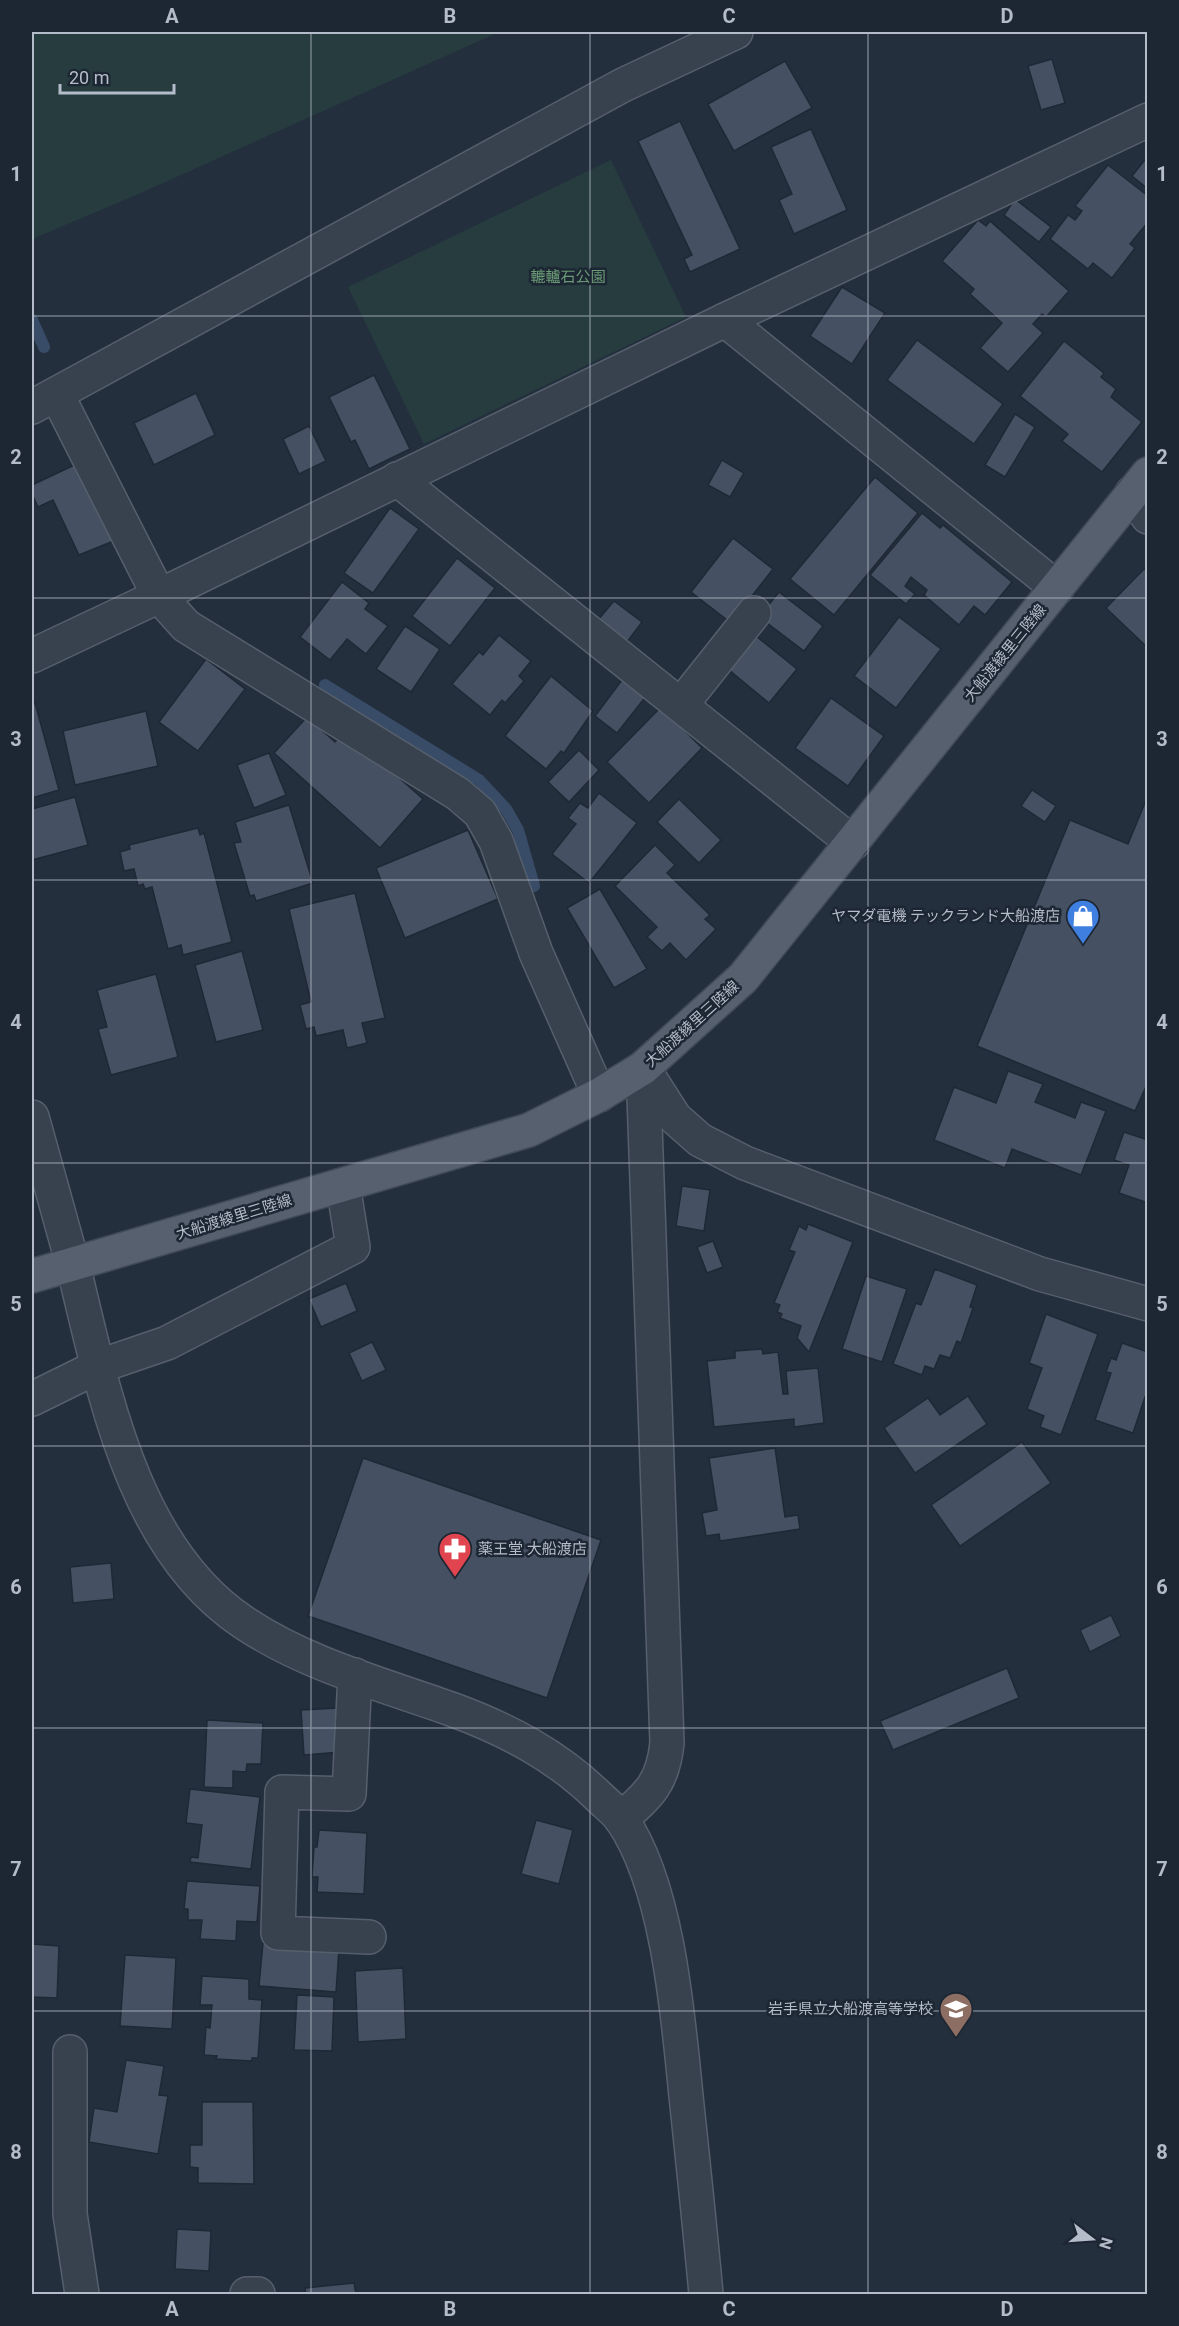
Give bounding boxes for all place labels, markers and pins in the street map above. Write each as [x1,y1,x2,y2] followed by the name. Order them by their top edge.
[1065,898,1101,945] shop icon: ヤマダ電機 テックランド大船渡店
[831,907,1060,925] place label: ヤマダ電機 テックランド大船渡店
[437,1531,473,1578] pharmacy icon: 薬王堂 大船渡店
[478,1540,587,1558] place label: 薬王堂 大船渡店
[938,1991,974,2038] school or university icon: 岩手県立大船渡高等学校
[768,2000,933,2018] place label: 岩手県立大船渡高等学校

